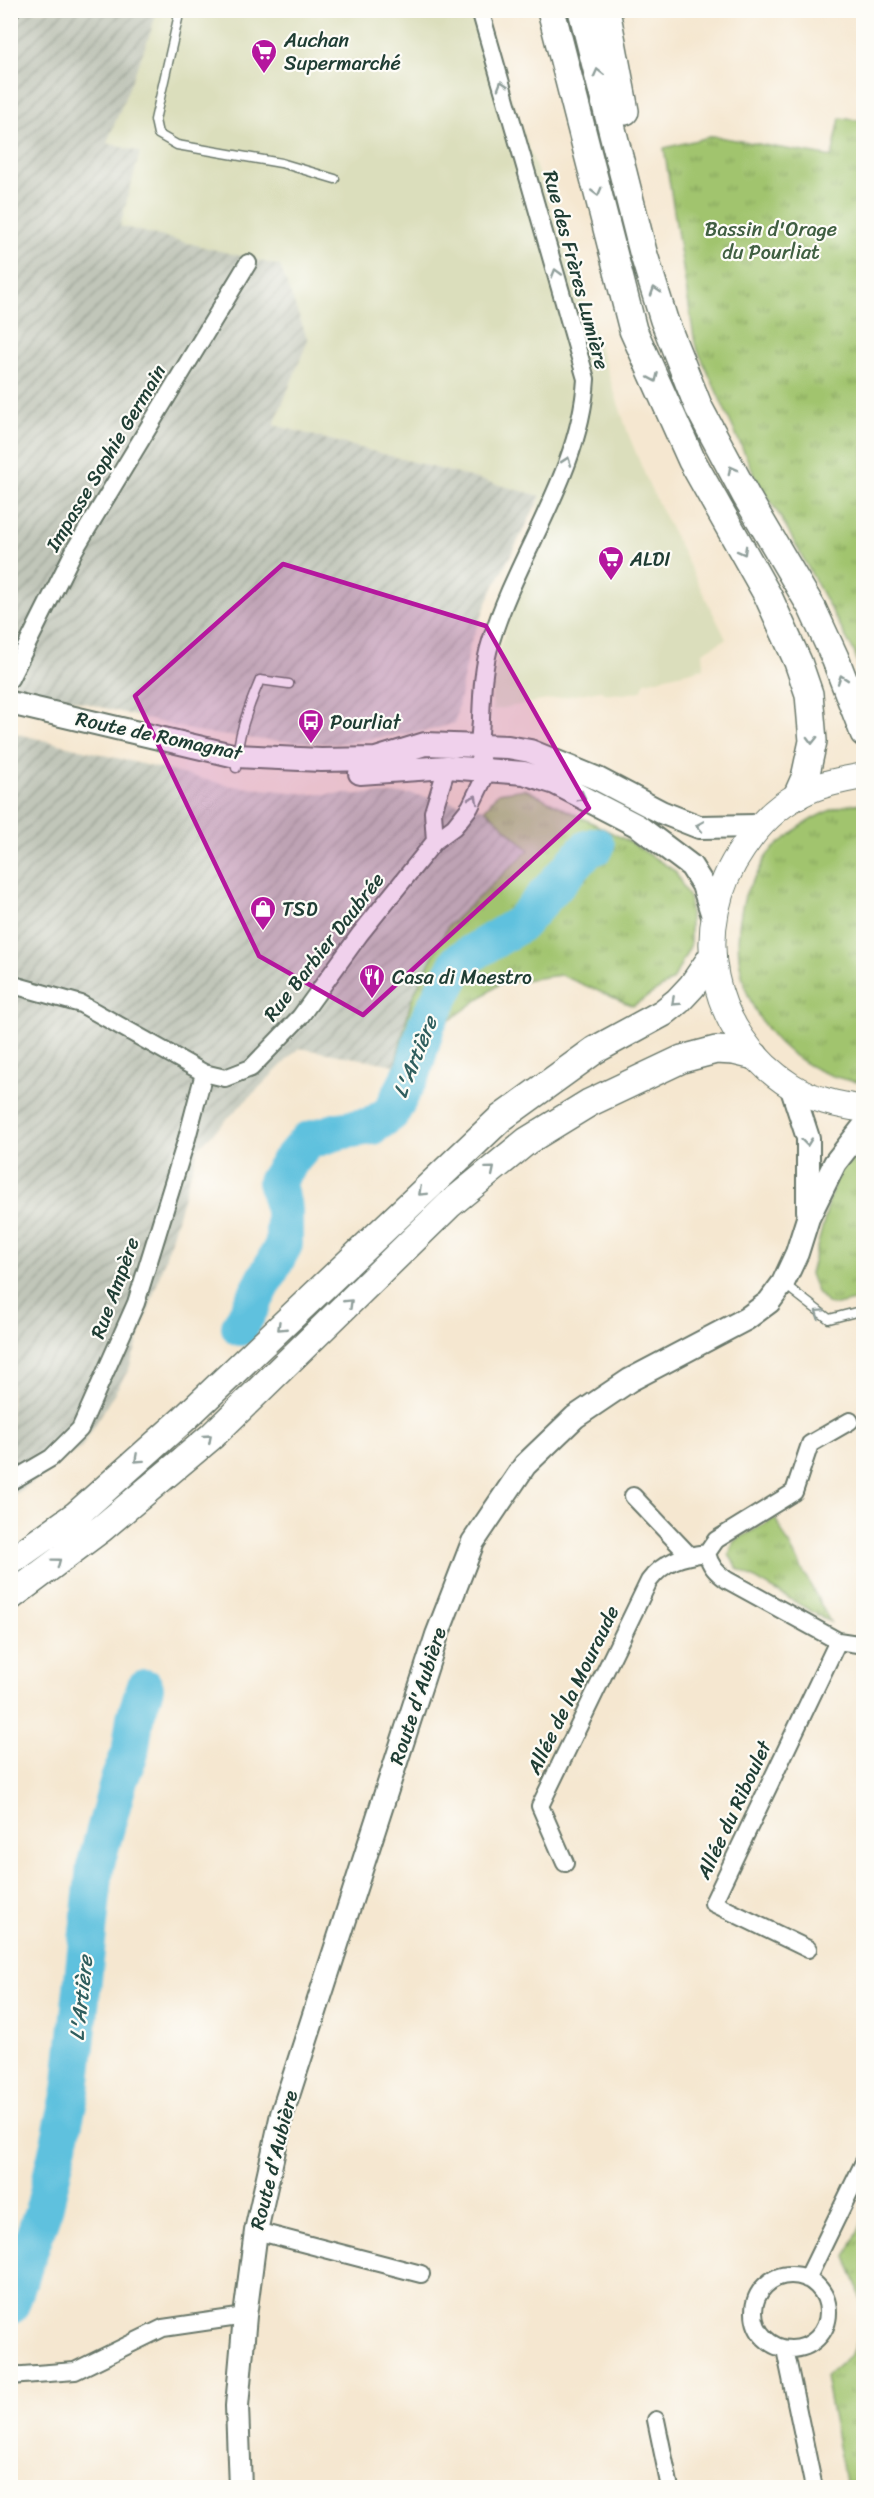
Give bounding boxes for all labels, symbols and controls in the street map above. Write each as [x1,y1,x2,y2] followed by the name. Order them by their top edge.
[283,23,401,81] place label: Auchan Supermarché
[249,37,279,75] supermarket icon: Auchan Supermarché
[592,68,605,78] one-way arrow
[497,80,509,91] one-way arrow
[533,167,619,373] street label: Rue des Frères Lumière
[590,186,602,197] one-way arrow
[705,212,837,270] park label: Bassin d'Orage du Pourliat
[551,268,563,278] one-way arrow
[650,286,663,297] one-way arrow
[36,357,176,559] street label: Impasse Sophie Germain
[647,371,659,382] one-way arrow
[560,456,572,467] one-way arrow
[728,465,739,476] one-way arrow
[629,542,670,577] place label: ALDI
[596,544,626,582] supermarket icon: ALDI
[735,545,747,555] one-way arrow
[837,674,850,685] one-way arrow
[73,701,246,771] street label: Route de Romagnat
[330,705,401,740] place label: Pourliat
[296,707,326,745] bus stop icon: Pourliat
[806,735,818,744] one-way arrow
[576,790,587,801] one-way arrow
[467,794,478,805] one-way arrow
[695,820,705,832] one-way arrow
[254,865,394,1029] street label: Rue Barbier Daubrée
[282,892,318,927] place label: TSD
[248,894,278,932] shop icon: TSD
[392,960,532,995] place label: Casa di Maestro
[357,962,387,1000] restaurant icon: Casa di Maestro
[672,995,682,1006] one-way arrow
[381,1008,449,1104] water label: L'Artière
[800,1137,813,1146] one-way arrow
[484,1167,495,1178] one-way arrow
[419,1185,429,1196] one-way arrow
[80,1232,150,1344] street label: Rue Ampère
[341,1299,352,1310] one-way arrow
[815,1309,826,1320] one-way arrow
[277,1319,288,1330] one-way arrow
[201,1434,212,1445] one-way arrow
[134,1452,145,1463] one-way arrow
[51,1558,62,1569] one-way arrow
[516,1600,629,1781] street label: Allée de la Mouraude
[379,1622,457,1769] street label: Route d'Aubière
[686,1734,782,1886] street label: Allée du Riboulet
[58,1951,105,2042] water label: L'Artière
[240,2086,308,2234] street label: Route d'Aubière

